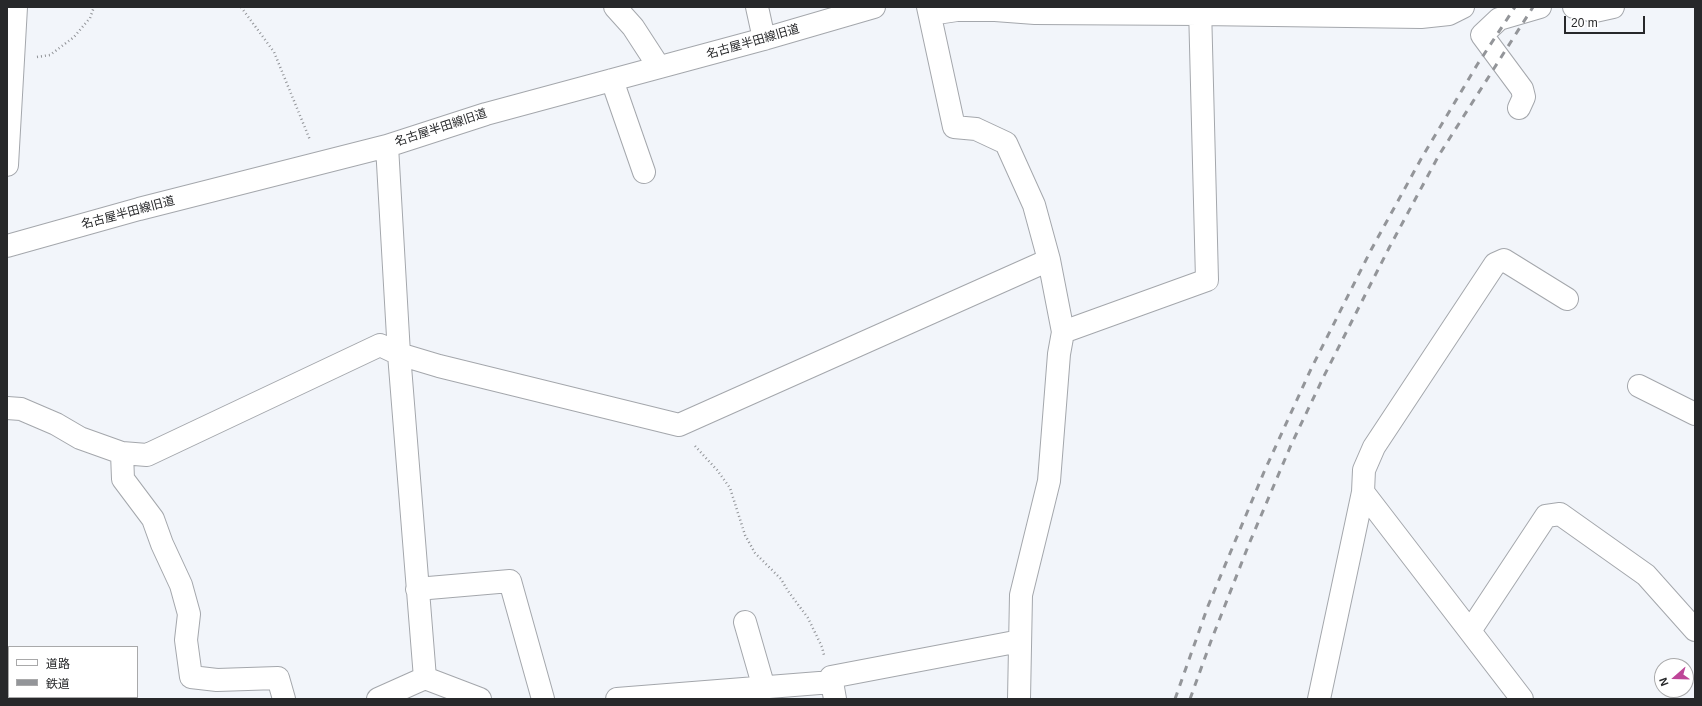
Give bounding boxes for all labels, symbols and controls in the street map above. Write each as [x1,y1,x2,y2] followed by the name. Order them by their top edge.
[1566,8,1647,34] scale bar
[1571,16,1598,30] text: 20 m
[705,22,801,62] street label: 名古屋半田線旧道
[393,106,489,150] street label: 名古屋半田線旧道
[80,194,176,232] street label: 名古屋半田線旧道
[8,646,138,698] legend
[46,657,70,671] text: 道路
[1654,658,1694,698] north arrow
[1657,676,1671,688] text: N
[46,677,70,691] text: 鉄道

